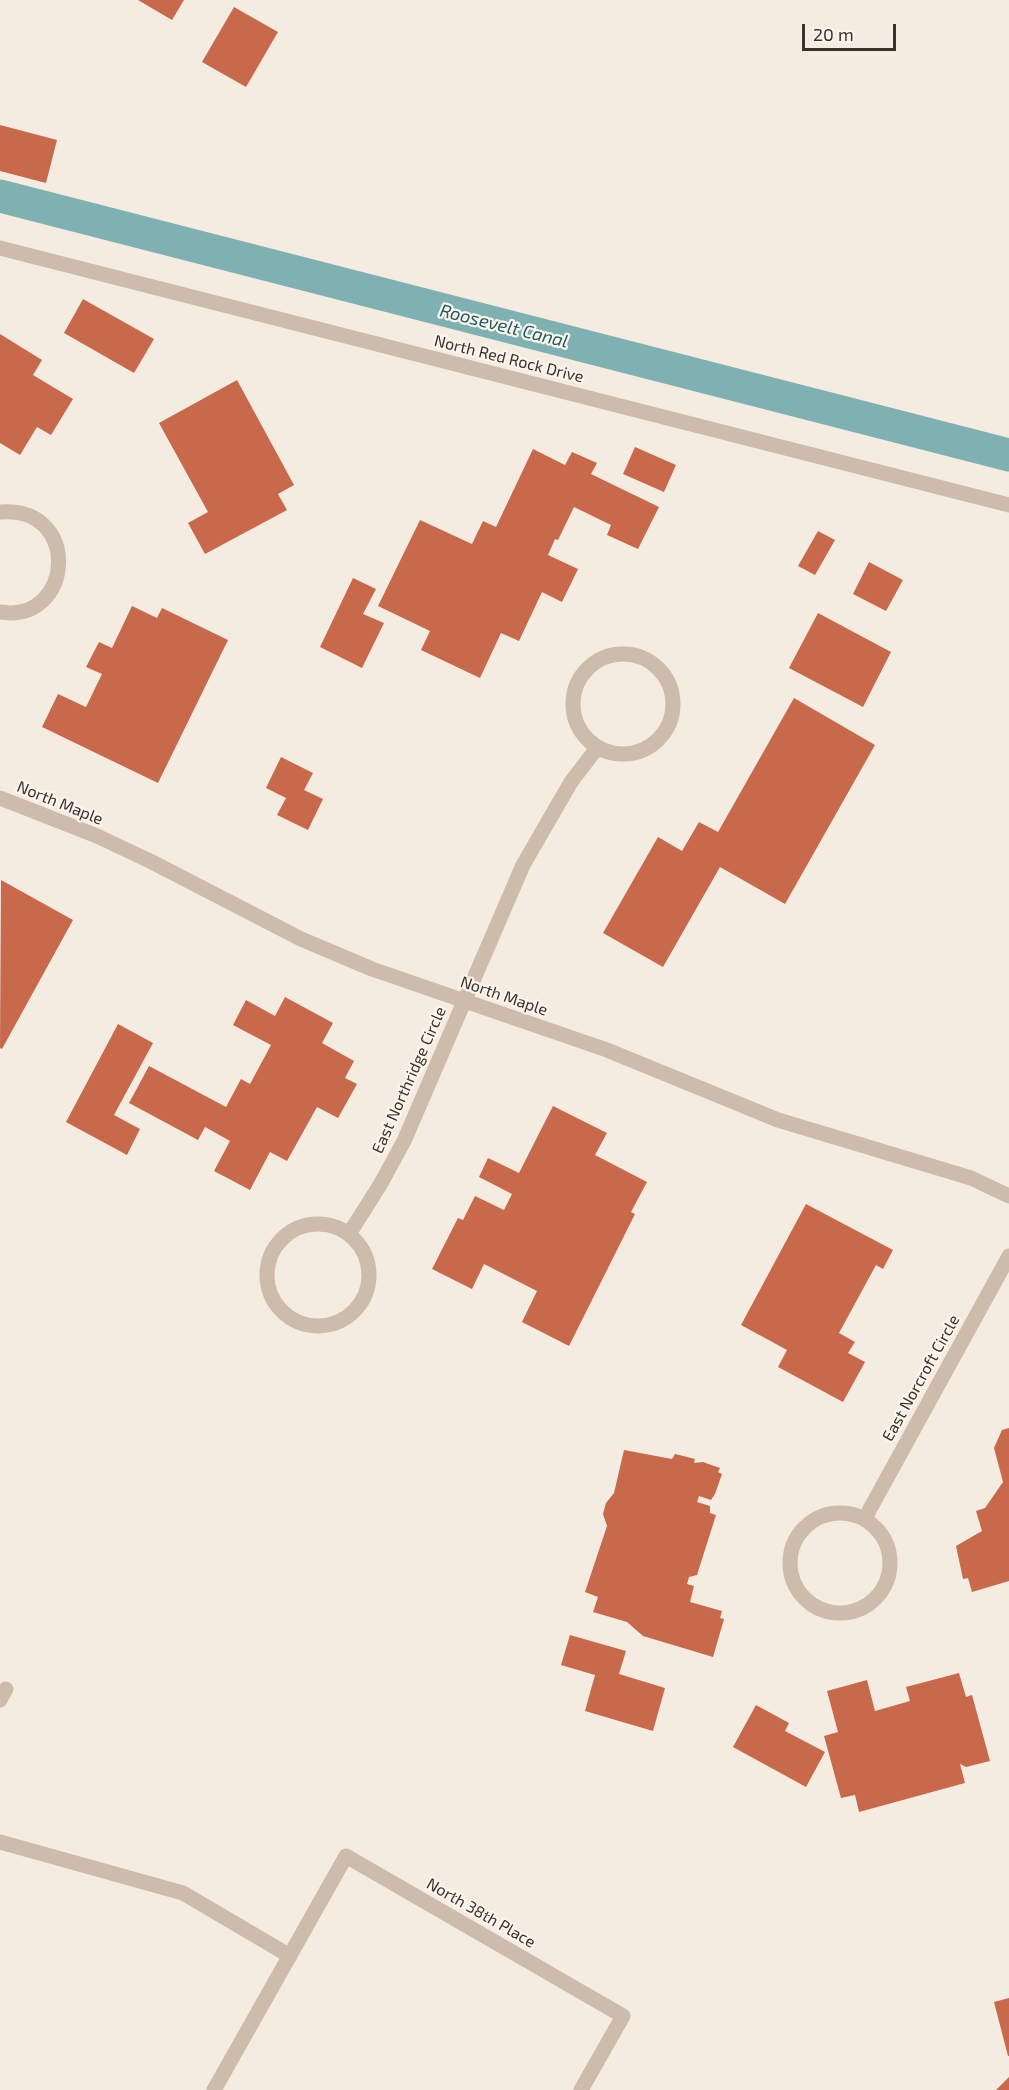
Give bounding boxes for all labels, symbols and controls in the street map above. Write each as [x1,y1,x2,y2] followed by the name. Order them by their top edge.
[805,12,900,50] scale bar
[813,23,854,45] text: 20 m
[438,300,570,352] water label: Roosevelt Canal
[432,331,586,387] street label: North Red Rock Drive
[14,777,106,829] street label: North Maple
[458,972,550,1020] street label: North Maple
[368,1004,450,1156] street label: East Northridge Circle
[878,1311,964,1445] street label: East Norcroft Circle
[423,1874,539,1952] street label: North 38th Place

